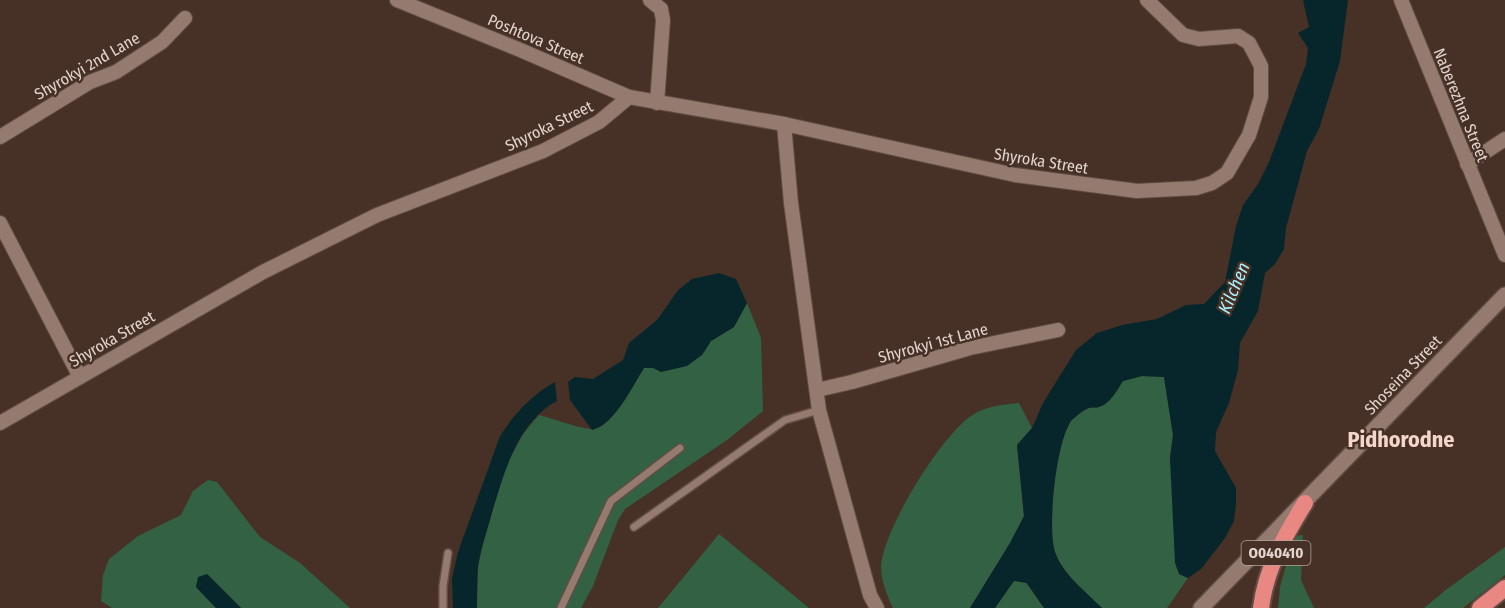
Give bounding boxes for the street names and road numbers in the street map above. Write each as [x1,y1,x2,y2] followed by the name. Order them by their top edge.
[485,10,588,68] street label: Poshtova Street
[31,28,143,104] street label: Shyrokyi 2nd Lane
[1430,45,1493,165] street label: Naberezhna Street
[502,96,597,155] street label: Shyroka Street
[993,144,1090,178] street label: Shyroka Street
[66,307,159,371] street label: Shyroka Street
[876,319,990,367] street label: Shyrokyi 1st Lane
[1360,331,1446,419] street label: Shoseina Street
[1242,541,1310,565] road number: О040410

